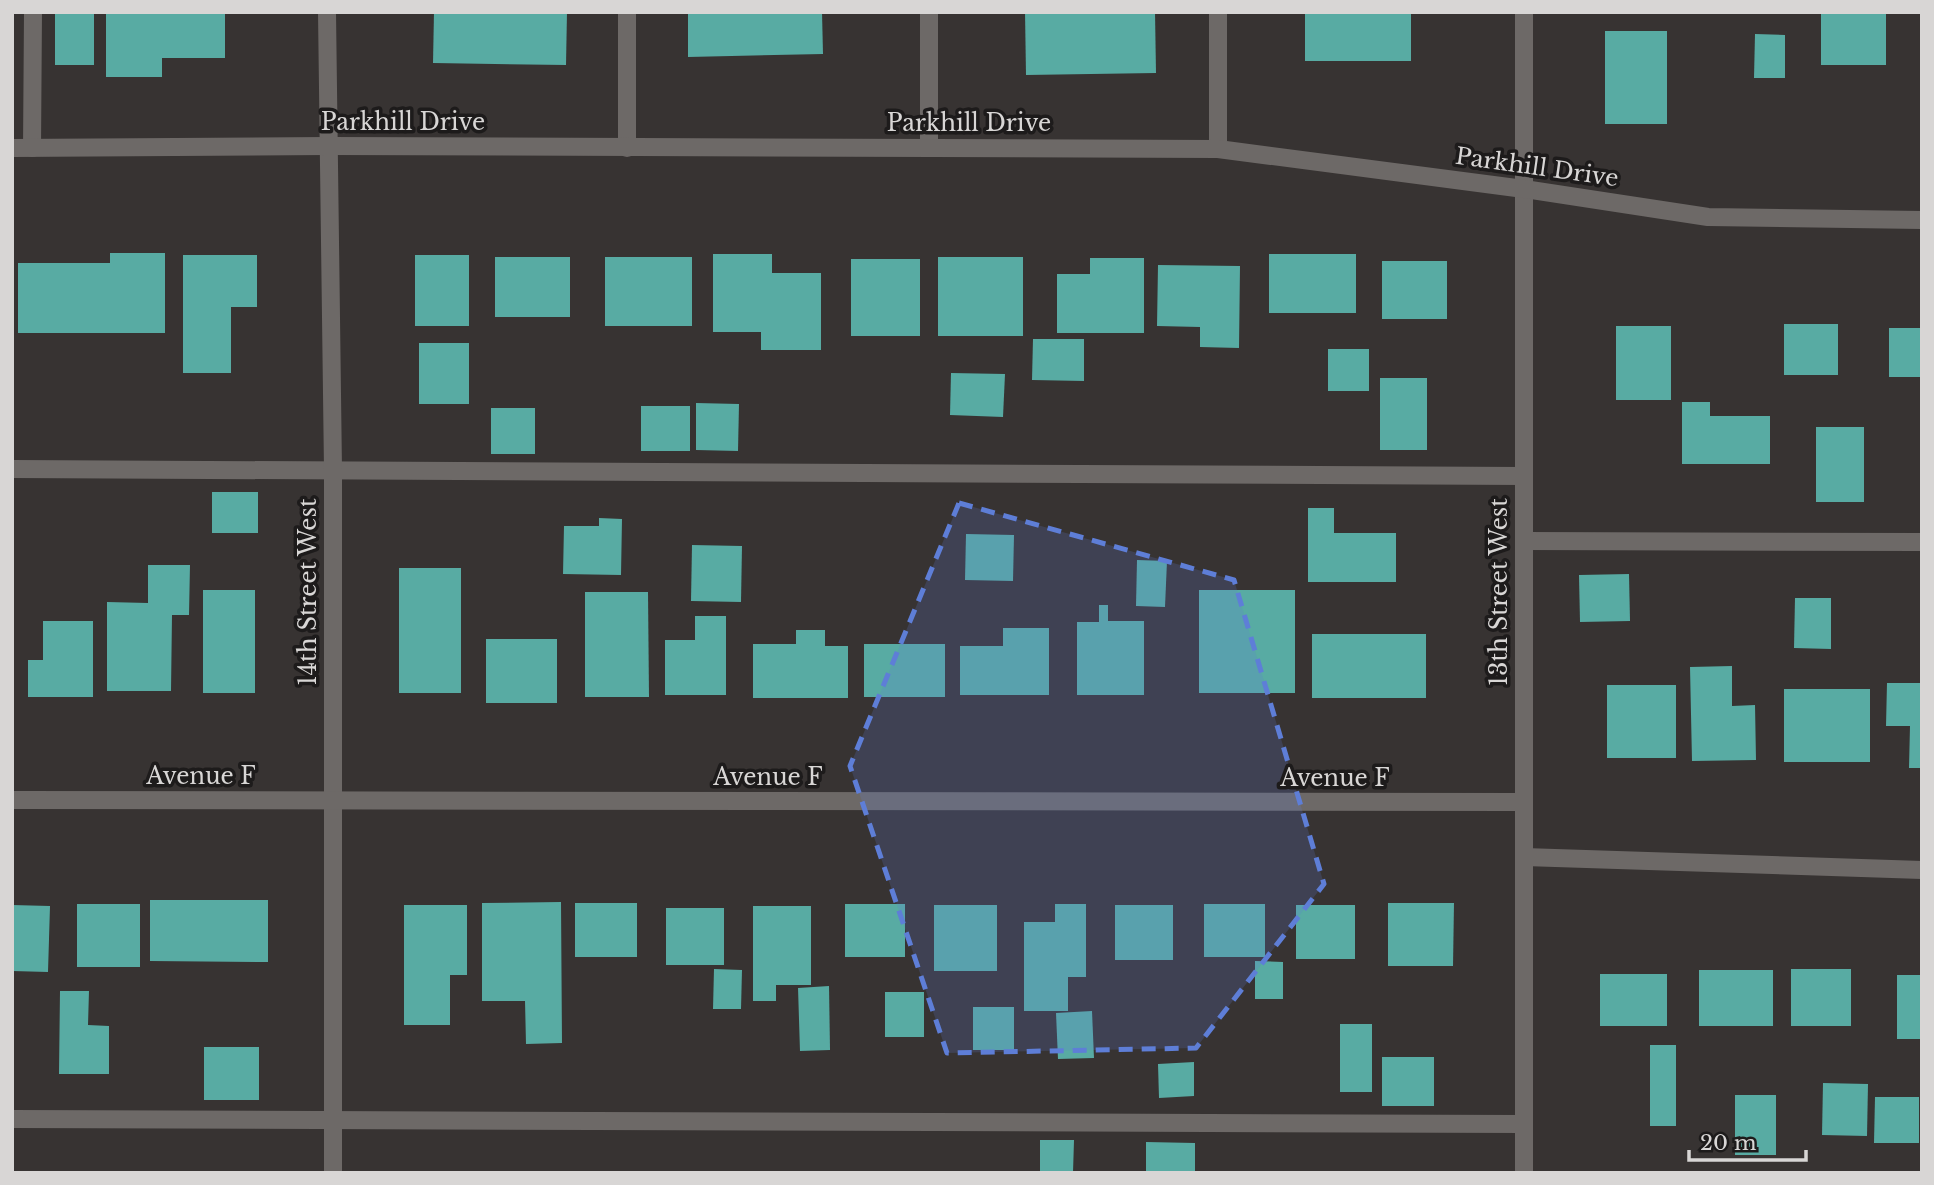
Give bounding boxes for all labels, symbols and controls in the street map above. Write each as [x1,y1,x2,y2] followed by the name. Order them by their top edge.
[321,108,485,136] street label: Parkhill Drive
[887,109,1051,137] street label: Parkhill Drive
[1454,142,1620,192] street label: Parkhill Drive
[294,498,322,686] street label: 14th Street West
[1485,498,1513,686] street label: 13th Street West
[145,762,256,790] street label: Avenue F
[712,763,823,791] street label: Avenue F
[1279,764,1390,792] street label: Avenue F
[1689,1118,1806,1162] scale bar
[1700,1130,1757,1156] text: 20 m

